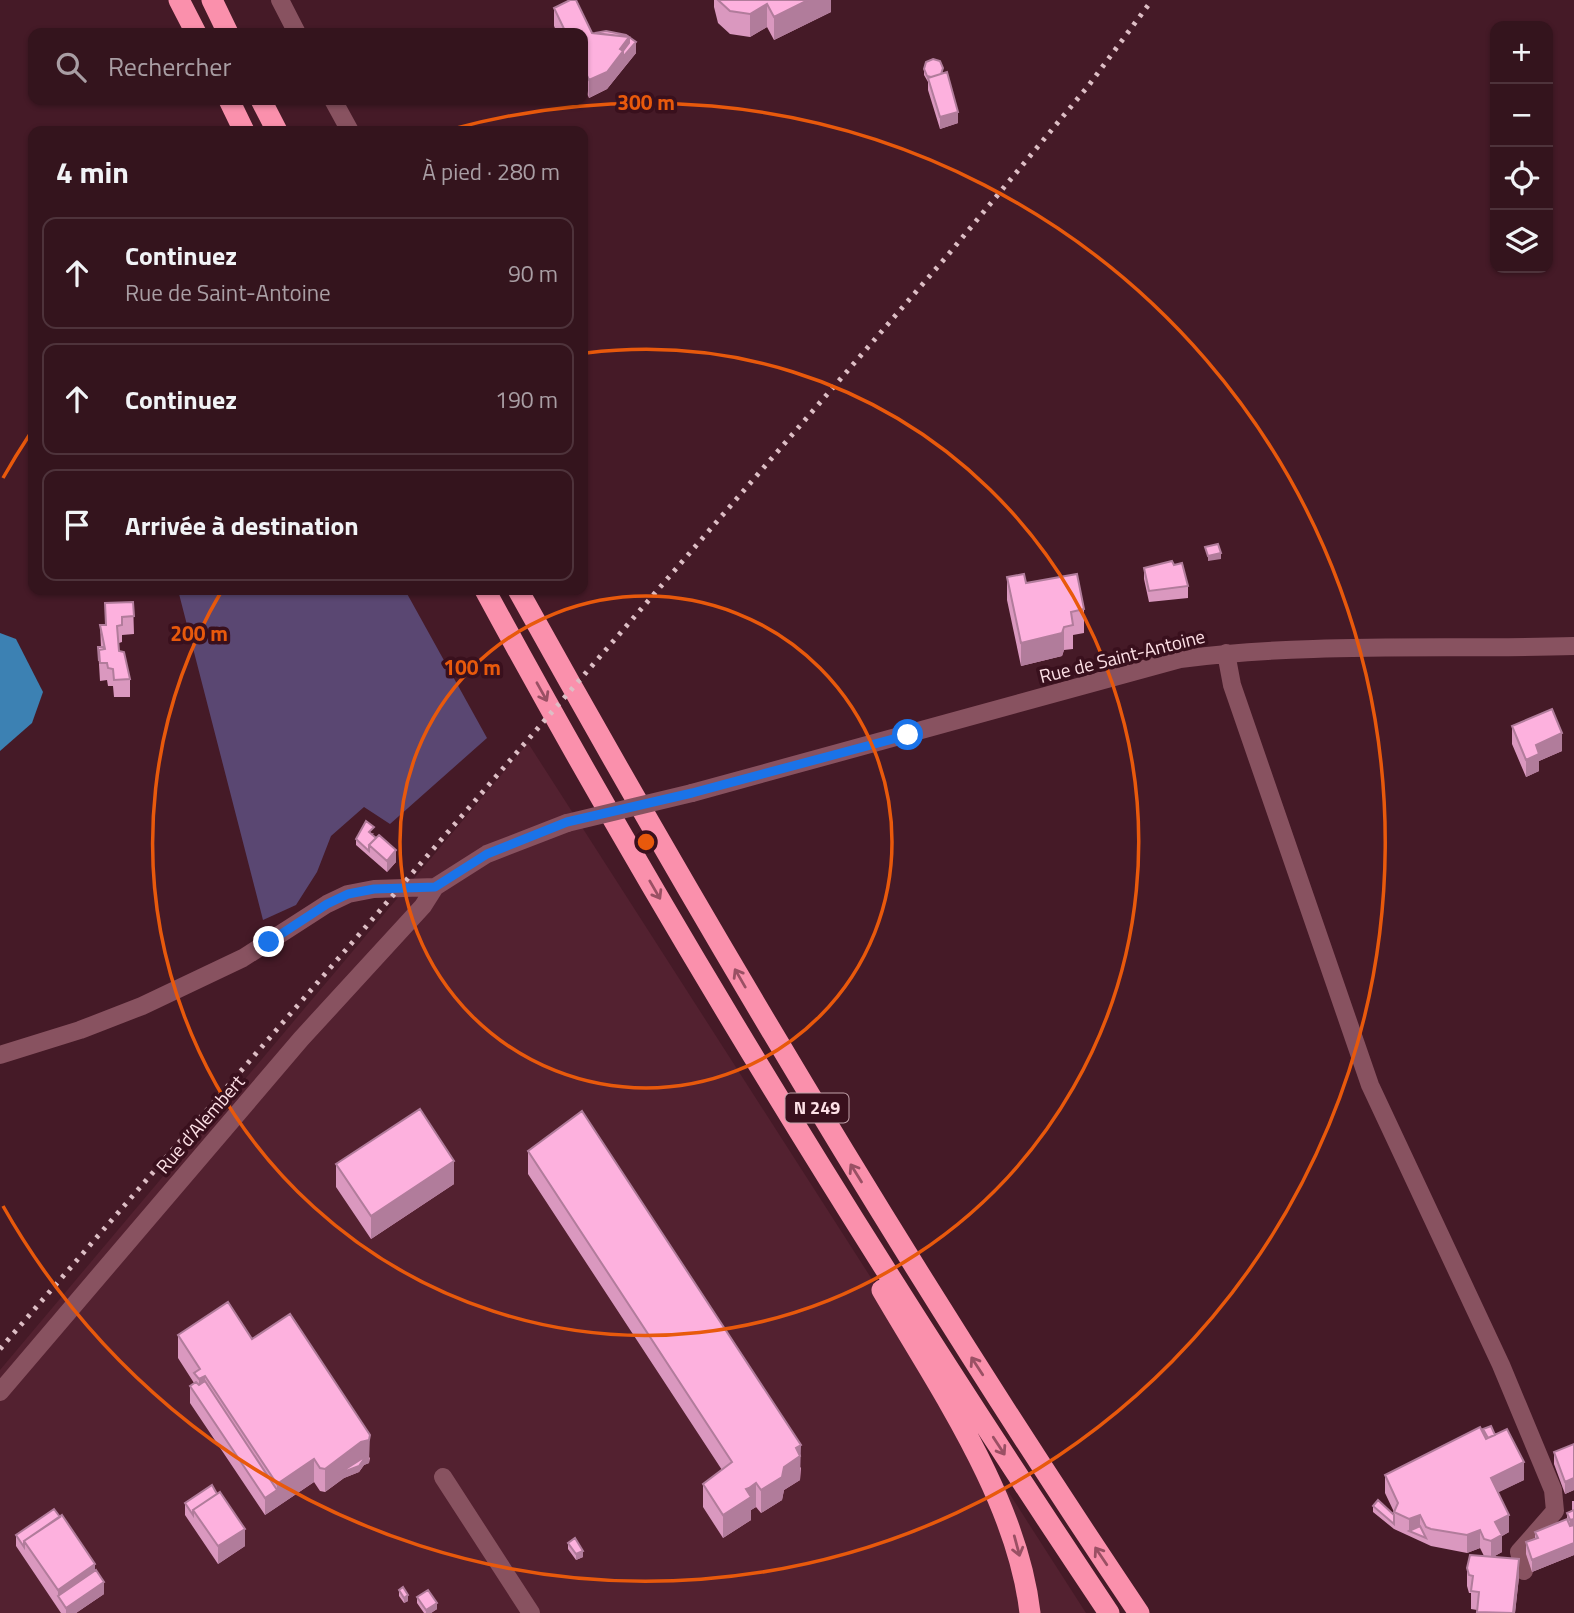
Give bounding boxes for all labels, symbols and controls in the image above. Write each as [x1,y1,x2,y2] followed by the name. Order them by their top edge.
[1490,21,1553,273] map controls
[1490,21,1553,84] button: +
[28,28,588,105] search box
[108,47,232,86] text: Rechercher
[52,48,90,86] icon: search
[1490,84,1553,147] button: −
[617,86,675,118] text: 300 m
[1490,147,1553,210] button: locate
[56,149,129,195] text: 4 min
[422,154,560,189] text: À pied · 280 m
[1490,210,1553,273] button: layers
[125,236,237,275] text: Continuez
[58,254,96,292] icon: ahead
[508,256,558,291] text: 90 m
[125,275,331,310] text: Rue de Saint-Antoine
[58,380,96,418] icon: ahead
[125,380,237,419] text: Continuez
[495,382,558,417] text: 190 m
[58,506,96,544] icon: arrive
[125,506,359,545] text: Arrivée à destination
[170,617,228,649] text: 200 m
[1036,621,1208,690] street label: Rue de Saint-Antoine
[443,651,501,683] text: 100 m
[535,682,549,702] one-way arrow
[892,719,923,750] route start
[634,830,658,854] centre of rings
[649,879,663,899] one-way arrow
[253,926,284,957] route end
[732,968,746,988] one-way arrow
[148,1068,251,1180] street label: Rue d’Alembert
[786,1093,848,1122] road number: N 249
[849,1163,863,1183] one-way arrow
[970,1356,984,1376] one-way arrow
[992,1436,1006,1455] one-way arrow
[1011,1535,1024,1557] one-way arrow
[1094,1547,1108,1567] one-way arrow

